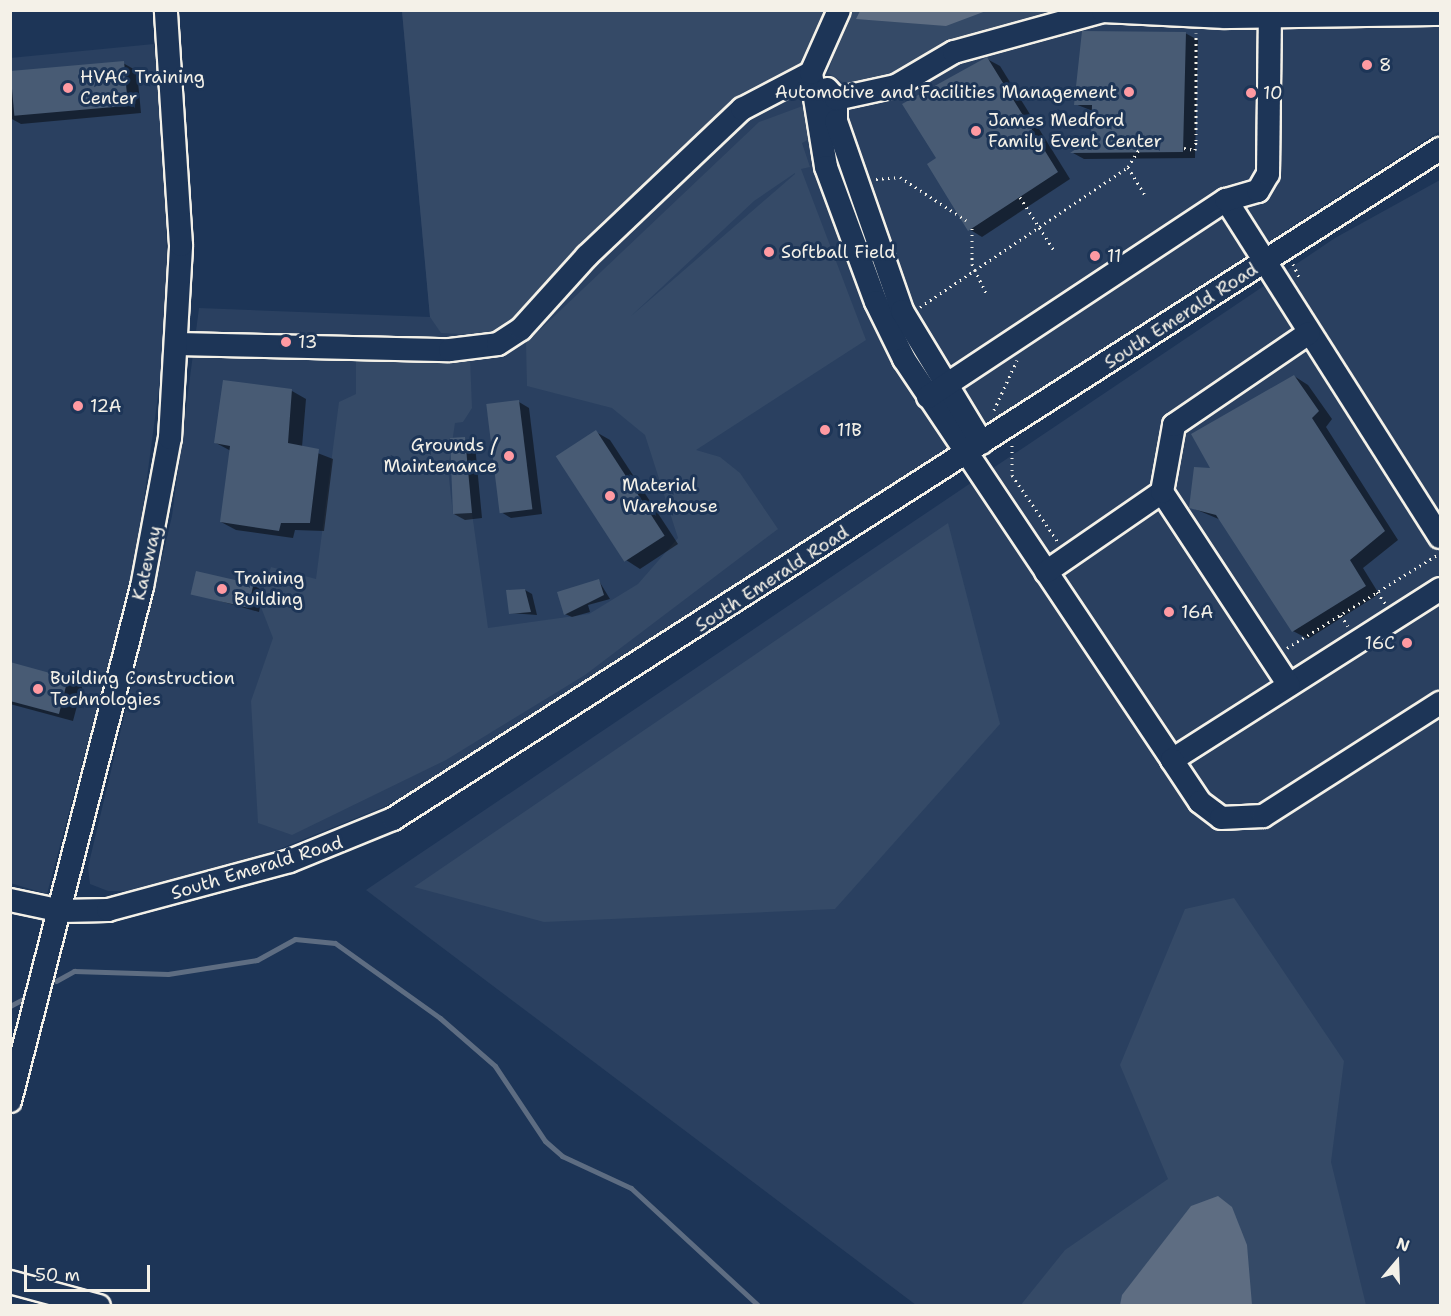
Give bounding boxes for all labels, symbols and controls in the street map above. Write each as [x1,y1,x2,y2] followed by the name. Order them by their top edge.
[1379,54,1392,76] place label: 8
[1360,58,1374,72] marker: 8
[80,67,205,110] place label: HVAC Training Center
[61,81,75,95] marker: HVAC Training Center
[775,81,1117,103] place label: Automotive and Facilities Management
[1263,82,1283,104] place label: 10
[1122,85,1136,99] marker: Automotive and Facilities Management
[1244,86,1258,100] marker: 10
[988,110,1162,152] place label: James Medford Family Event Center
[969,124,983,138] marker: James Medford Family Event Center
[781,241,896,263] place label: Softball Field
[762,245,776,259] marker: Softball Field
[1107,245,1121,267] place label: 11
[1088,249,1102,263] marker: 11
[1100,258,1262,374] street label: South Emerald Road
[298,331,317,353] place label: 13
[279,335,293,349] marker: 13
[90,395,122,417] place label: 12A
[71,399,85,413] marker: 12A
[837,419,862,441] place label: 11B
[818,423,832,437] marker: 11B
[384,435,497,478] place label: Grounds / Maintenance
[502,449,516,463] marker: Grounds / Maintenance
[622,475,718,518] place label: Material Warehouse
[603,489,617,503] marker: Material Warehouse
[691,521,853,637] street label: South Emerald Road
[128,524,166,602] street label: Kateway
[234,568,304,610] place label: Training Building
[215,582,229,596] marker: Training Building
[1181,601,1213,623] place label: 16A
[1162,605,1176,619] marker: 16A
[1365,632,1395,654] place label: 16C
[1400,636,1414,650] marker: 16C
[50,668,235,710] place label: Building Construction Technologies
[31,682,45,696] marker: Building Construction Technologies
[169,832,345,904] street label: South Emerald Road
[1367,1232,1427,1292] north arrow
[1394,1233,1412,1257] text: N
[27,1253,153,1291] scale bar
[35,1263,80,1287] text: 50 m

